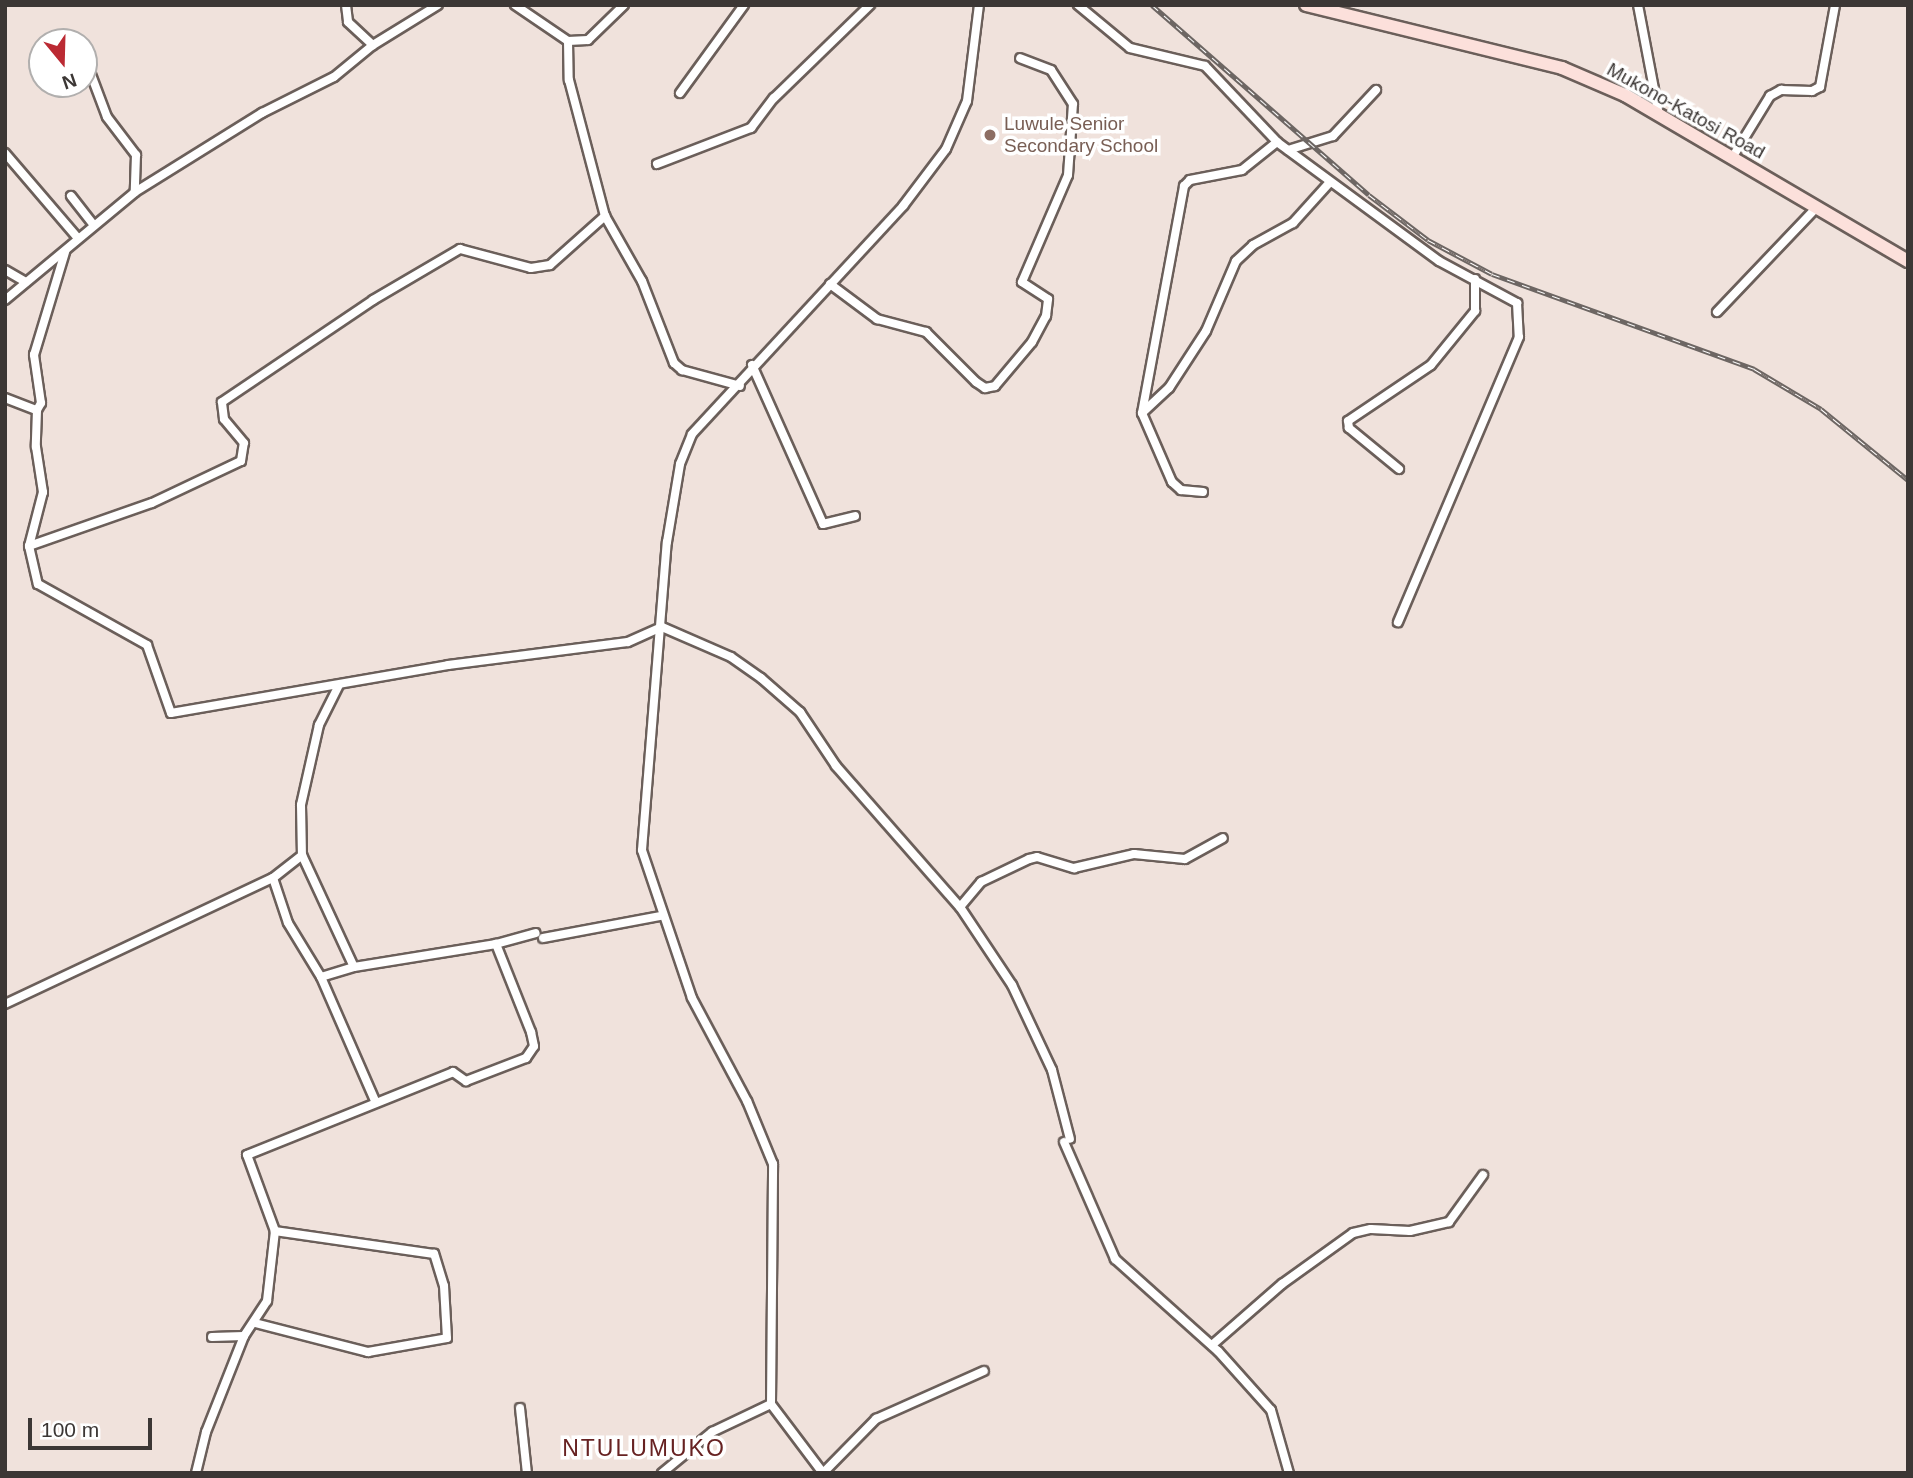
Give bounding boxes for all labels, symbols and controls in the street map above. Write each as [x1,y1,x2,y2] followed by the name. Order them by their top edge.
[28,28,98,98] north arrow
[1603,58,1769,164] street label: Mukono-Katosi Road
[59,69,79,94] text: N
[1004,113,1158,157] place label: Luwule Senior Secondary School
[982,127,998,143] marker: Luwule Senior Secondary School
[32,1404,156,1448] scale bar
[41,1418,99,1441] text: 100 m
[563,1434,725,1462] district label: NTULUMUKO

